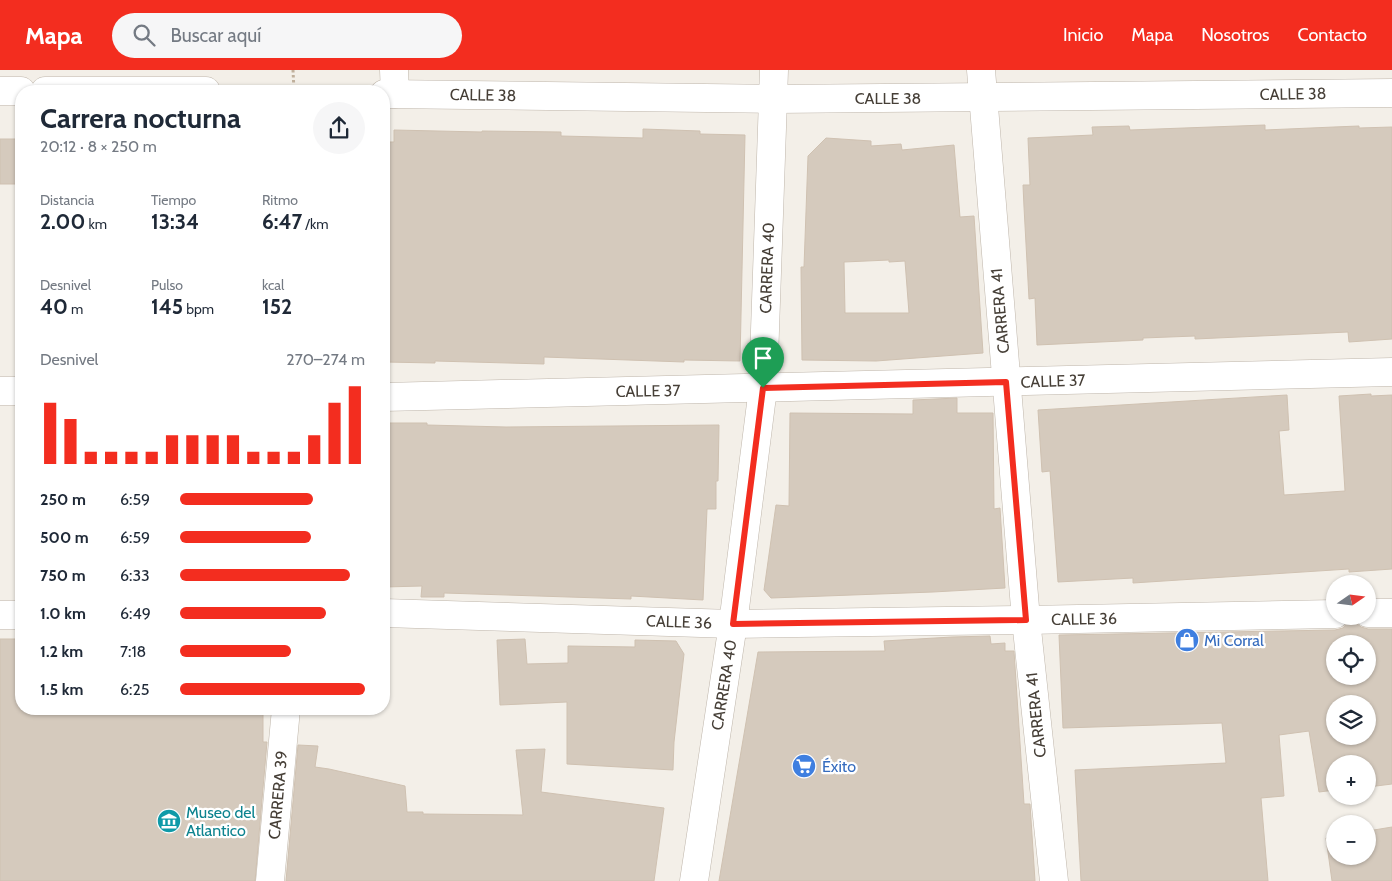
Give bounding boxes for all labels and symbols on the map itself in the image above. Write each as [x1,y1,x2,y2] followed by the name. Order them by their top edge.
[1260,84,1326,104] street label: CALLE 38
[450,85,516,105] street label: CALLE 38
[855,89,921,108] street label: CALLE 38
[756,222,778,314] street label: CARRERA 40
[987,268,1013,354] street label: CARRERA 41
[742,337,784,388] pin
[1020,370,1086,392] street label: CALLE 37
[615,381,681,401] street label: CALLE 37
[1326,575,1376,625] north arrow
[1051,609,1117,629] street label: CALLE 36
[646,611,712,633] street label: CALLE 36
[1174,627,1200,653] shop icon: Mi Corral
[1204,631,1264,650] place label: Mi Corral
[707,638,741,732] street label: CARRERA 40
[1022,672,1050,758] street label: CARRERA 41
[265,750,291,840] street label: CARRERA 39
[791,753,817,779] supermarket icon: Éxito
[822,757,856,776] place label: Éxito
[186,803,255,840] place label: Museo del Atlantico
[156,808,182,834] museum icon: Museo del Atlantico

